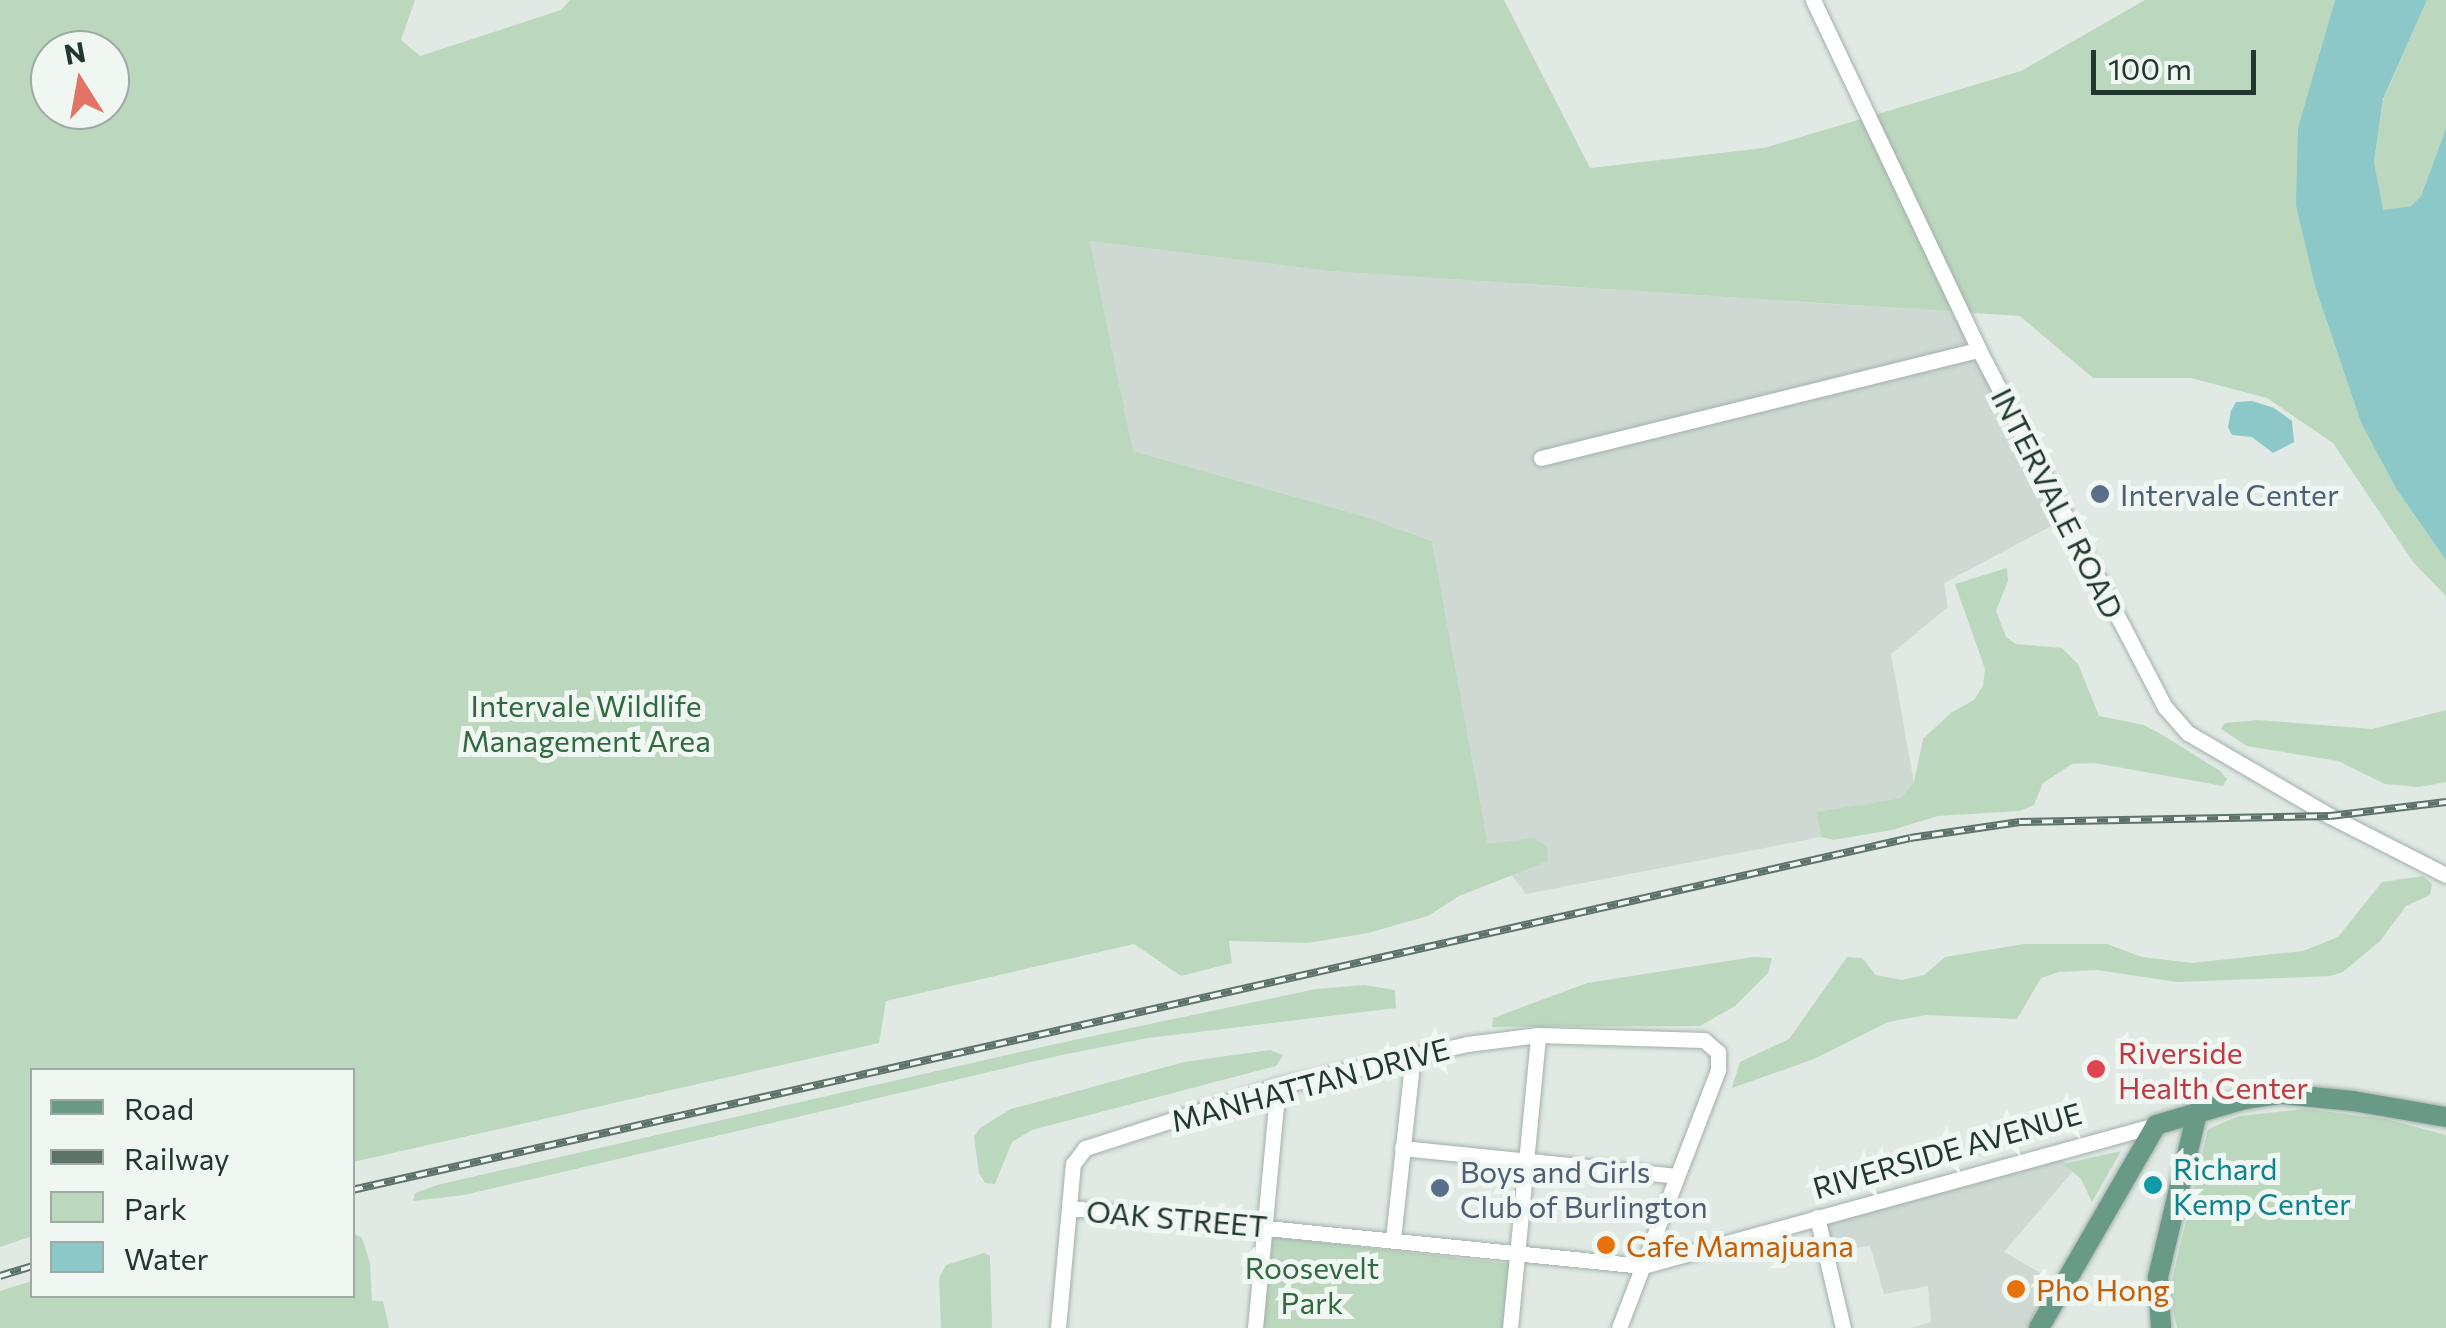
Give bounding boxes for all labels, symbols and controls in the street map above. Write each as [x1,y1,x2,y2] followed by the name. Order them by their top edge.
[30,30,130,130] north arrow
[2096,30,2261,92] scale bar
[61,34,88,71] text: N
[2108,49,2192,86] text: 100 m
[1984,382,2132,624] street label: INTERVALE ROAD
[2120,476,2339,512] place label: Intervale Center
[2089,483,2111,505] marker: Intervale Center
[461,687,711,758] park label: Intervale Wildlife Management Area
[1167,1030,1453,1138] street label: MANHATTAN DRIVE
[2118,1034,2308,1104] place label: Riverside Health Center
[2083,1056,2109,1082] marker: Riverside Health Center
[30,1068,355,1298] legend
[124,1089,194,1126] text: Road
[1808,1094,2086,1206] street label: RIVERSIDE AVENUE
[124,1139,230,1176] text: Railway
[2173,1150,2351,1220] place label: Richard Kemp Center
[1460,1153,1708,1224] place label: Boys and Girls Club of Burlington
[2142,1174,2164,1196] marker: Richard Kemp Center
[1429,1177,1451,1199] marker: Boys and Girls Club of Burlington
[124,1189,187,1226] text: Park
[1085,1192,1269,1244] street label: OAK STREET
[1626,1227,1854,1263] place label: Cafe Mamajuana
[1595,1234,1617,1256] marker: Cafe Mamajuana
[124,1239,209,1276] text: Water
[1245,1249,1379,1320] park label: Roosevelt Park
[2036,1271,2170,1307] place label: Pho Hong
[2005,1278,2027,1300] marker: Pho Hong

